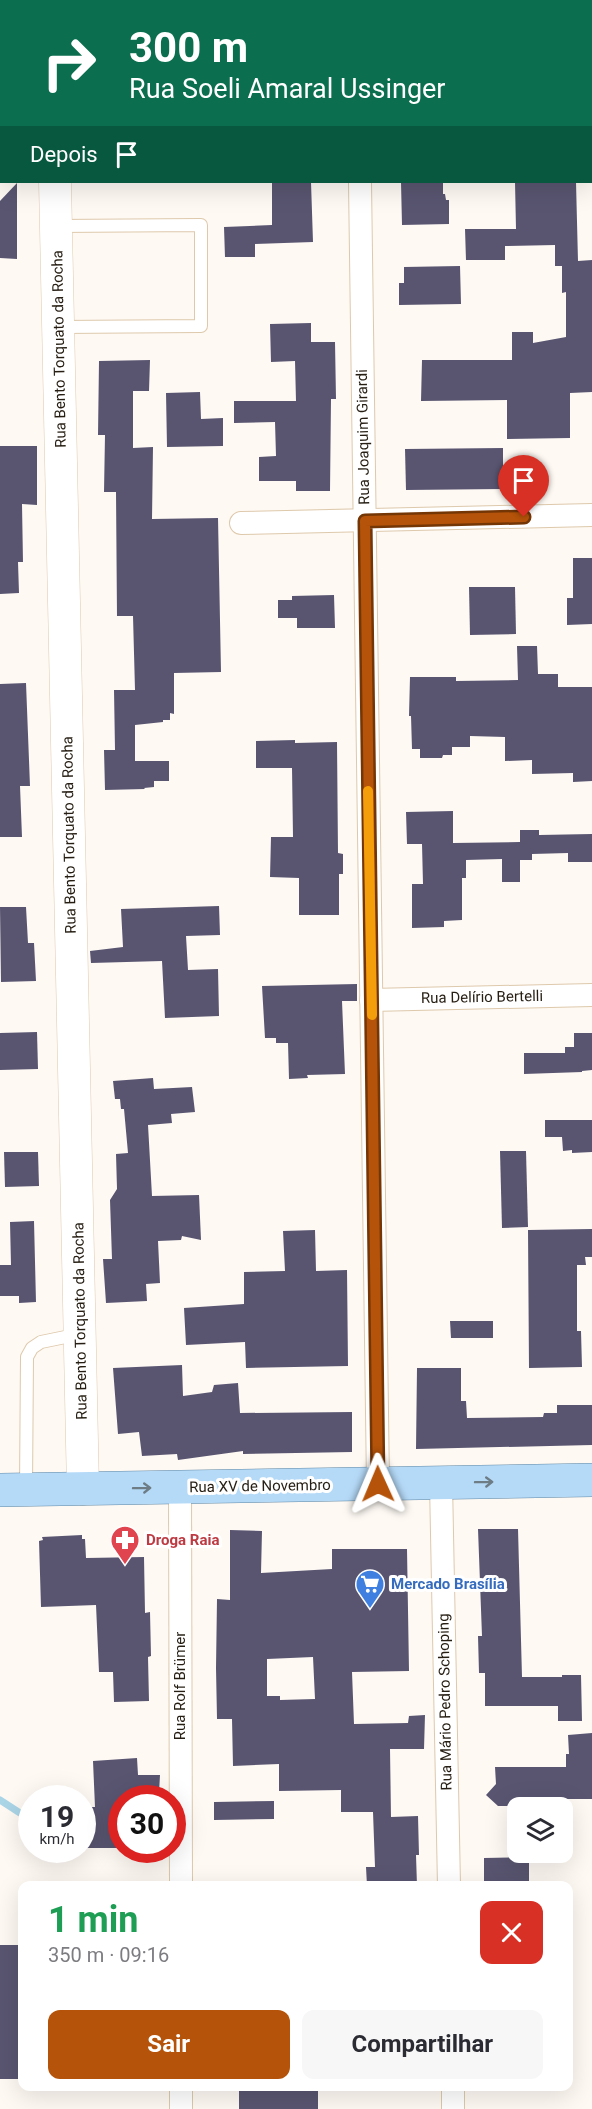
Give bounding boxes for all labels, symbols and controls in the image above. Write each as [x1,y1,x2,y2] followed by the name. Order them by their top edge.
[129,23,248,72] text: 300 m
[30,24,108,102] icon: right
[129,73,446,105] text: Rua Soeli Amaral Ussinger
[110,138,143,171] icon: arrive
[30,142,98,167] text: Depois
[48,250,70,448] street label: Rua Bento Torquato da Rocha
[353,369,373,505] street label: Rua Joaquim Girardi
[498,455,549,517] pin
[507,464,540,497] icon: arrive
[58,736,80,934] street label: Rua Bento Torquato da Rocha
[421,987,543,1007] street label: Rua Delírio Bertelli
[69,1222,91,1420] street label: Rua Bento Torquato da Rocha
[346,1452,410,1516] position arrow
[189,1476,331,1496] street label: Rua XV de Novembro
[473,1476,493,1488] one-way arrow
[131,1482,151,1493] one-way arrow
[109,1524,141,1566] pharmacy icon: Droga Raia
[146,1531,219,1549] place label: Droga Raia
[354,1568,386,1610] supermarket icon: Mercado Brasília
[391,1575,505,1593] place label: Mercado Brasília
[434,1613,456,1791] street label: Rua Mário Pedro Schoping
[171,1632,189,1740] street label: Rua Rolf Brümer
[108,1785,186,1863] speed limit sign: 30
[507,1797,573,1863] map controls
[507,1797,573,1863] button: layers
[40,1799,74,1834] text: 19
[39,1830,75,1848] text: km/h
[48,1899,139,1941] text: 1 min
[480,1901,543,1964] button: close
[48,1943,169,1967] text: 350 m · 09:16
[48,2010,290,2079] button: Sair
[302,2010,543,2079] button: Compartilhar

